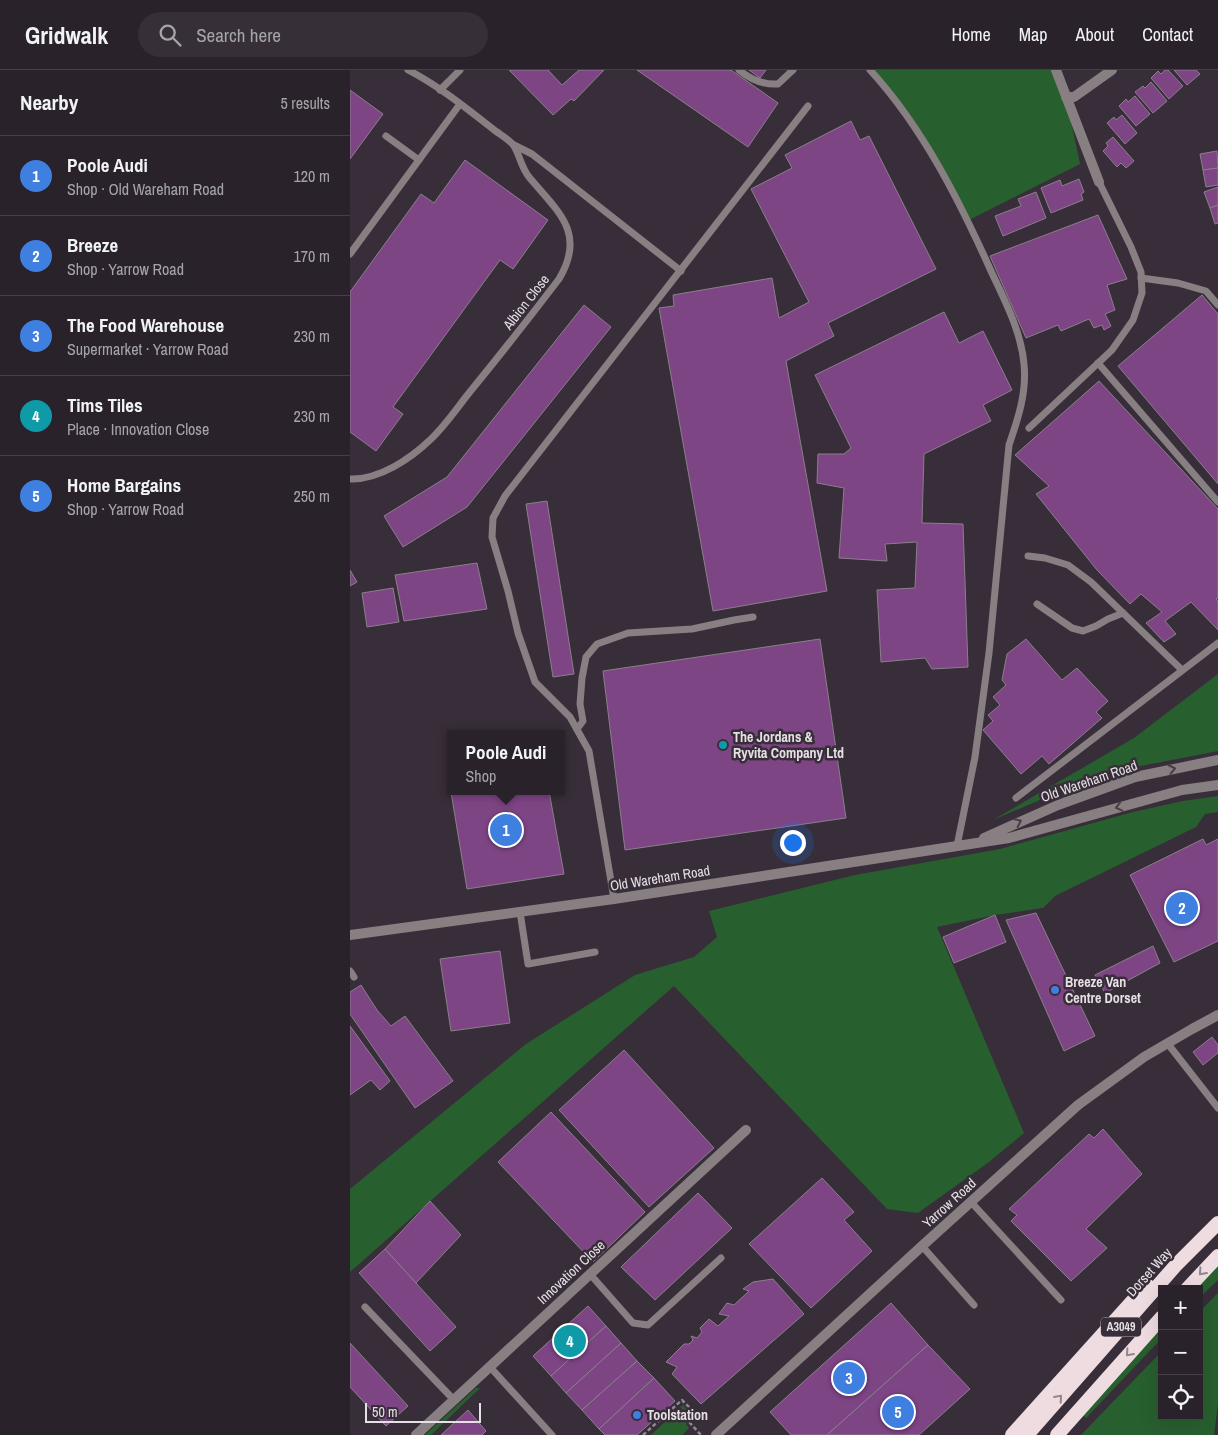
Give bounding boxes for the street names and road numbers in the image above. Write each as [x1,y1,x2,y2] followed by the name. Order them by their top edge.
[498,271,553,334] street label: Albion Close
[1038,756,1140,806] street label: Old Wareham Road
[609,861,711,895] street label: Old Wareham Road
[918,1174,980,1232] street label: Yarrow Road
[533,1236,609,1308] street label: Innovation Close
[1122,1244,1176,1300] street label: Dorset Way
[1101,1318,1141,1336] road number: A3049

